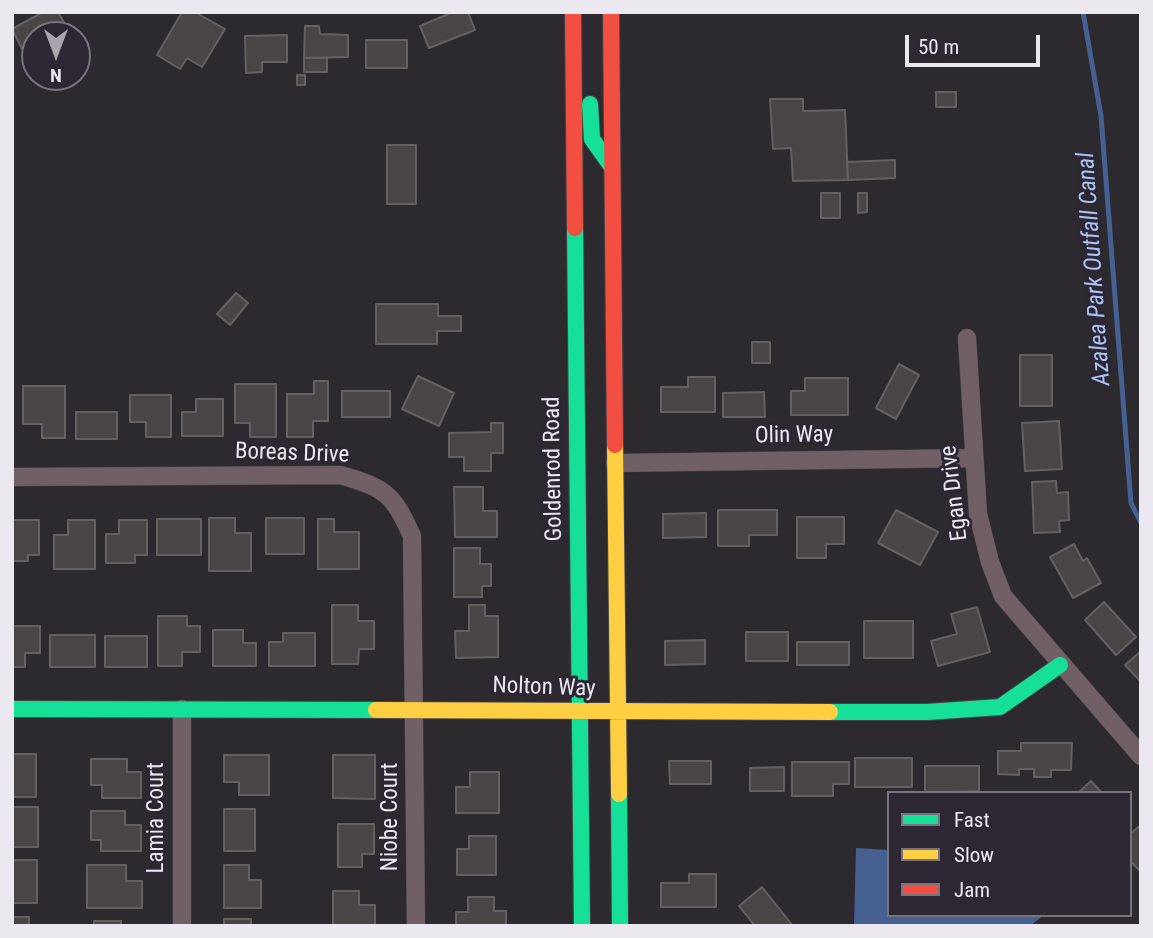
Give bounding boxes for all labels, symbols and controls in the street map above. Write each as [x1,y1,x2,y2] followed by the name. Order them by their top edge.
[21,21,91,91] north arrow
[908,21,1043,65] scale bar
[918,35,959,59] text: 50 m
[50,64,62,87] text: N
[1072,151,1118,387] water label: Azalea Park Outfall Canal
[539,396,569,542] street label: Goldenrod Road
[755,422,833,450] street label: Olin Way
[234,438,350,470] street label: Boreas Drive
[935,444,975,542] street label: Egan Drive
[492,672,596,704] street label: Nolton Way
[143,763,171,873] street label: Lamia Court
[377,763,405,871] street label: Niobe Court
[887,791,1132,917] legend
[954,808,990,832] text: Fast
[954,843,994,867] text: Slow
[954,878,990,902] text: Jam

